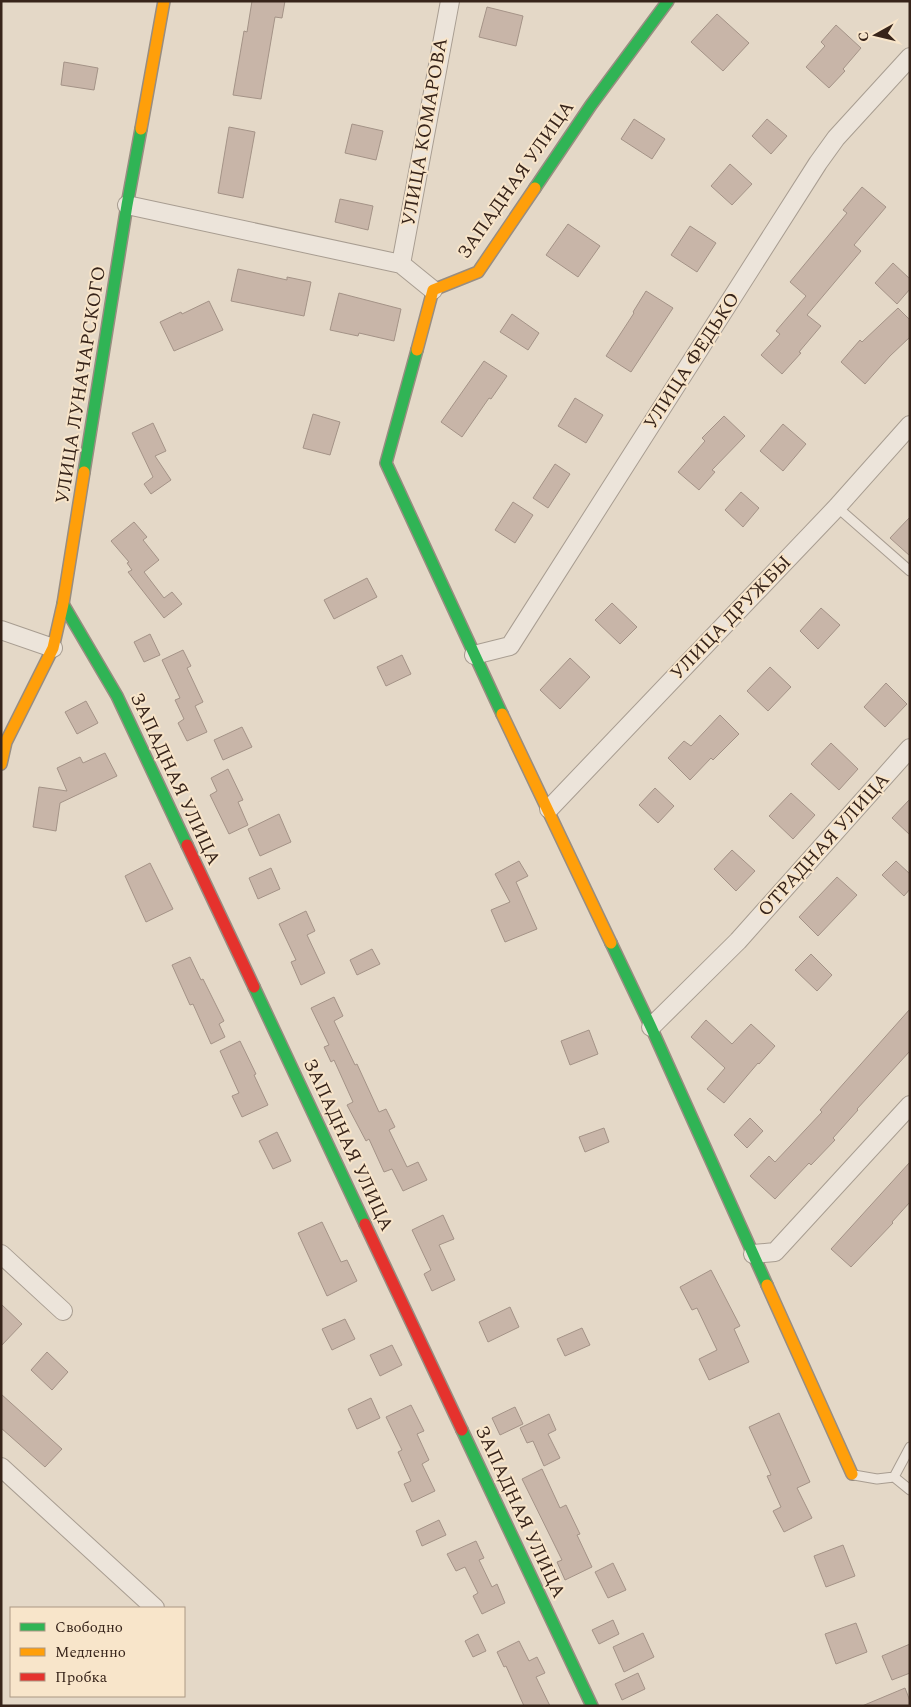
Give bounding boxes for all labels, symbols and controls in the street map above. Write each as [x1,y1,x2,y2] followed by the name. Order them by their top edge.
[851,10,901,60] north arrow
[853,30,875,43] text: С
[394,36,456,228] street label: УЛИЦА КОМАРОВА
[450,95,582,265] street label: ЗАПАДНАЯ УЛИЦА
[48,264,114,506] street label: УЛИЦА ЛУНАЧАРСКОГО
[637,287,747,435] street label: УЛИЦА ФЕДЬКО
[664,549,798,687] street label: УЛИЦА ДРУЖБЫ
[122,688,228,870] street label: ЗАПАДНАЯ УЛИЦА
[751,766,897,924] street label: ОТРАДНАЯ УЛИЦА
[295,1054,401,1236] street label: ЗАПАДНАЯ УЛИЦА
[467,1421,573,1603] street label: ЗАПАДНАЯ УЛИЦА
[10,1607,185,1697] legend
[55,1616,123,1639] text: Свободно
[55,1641,126,1664] text: Медленно
[55,1666,108,1689] text: Пробка

